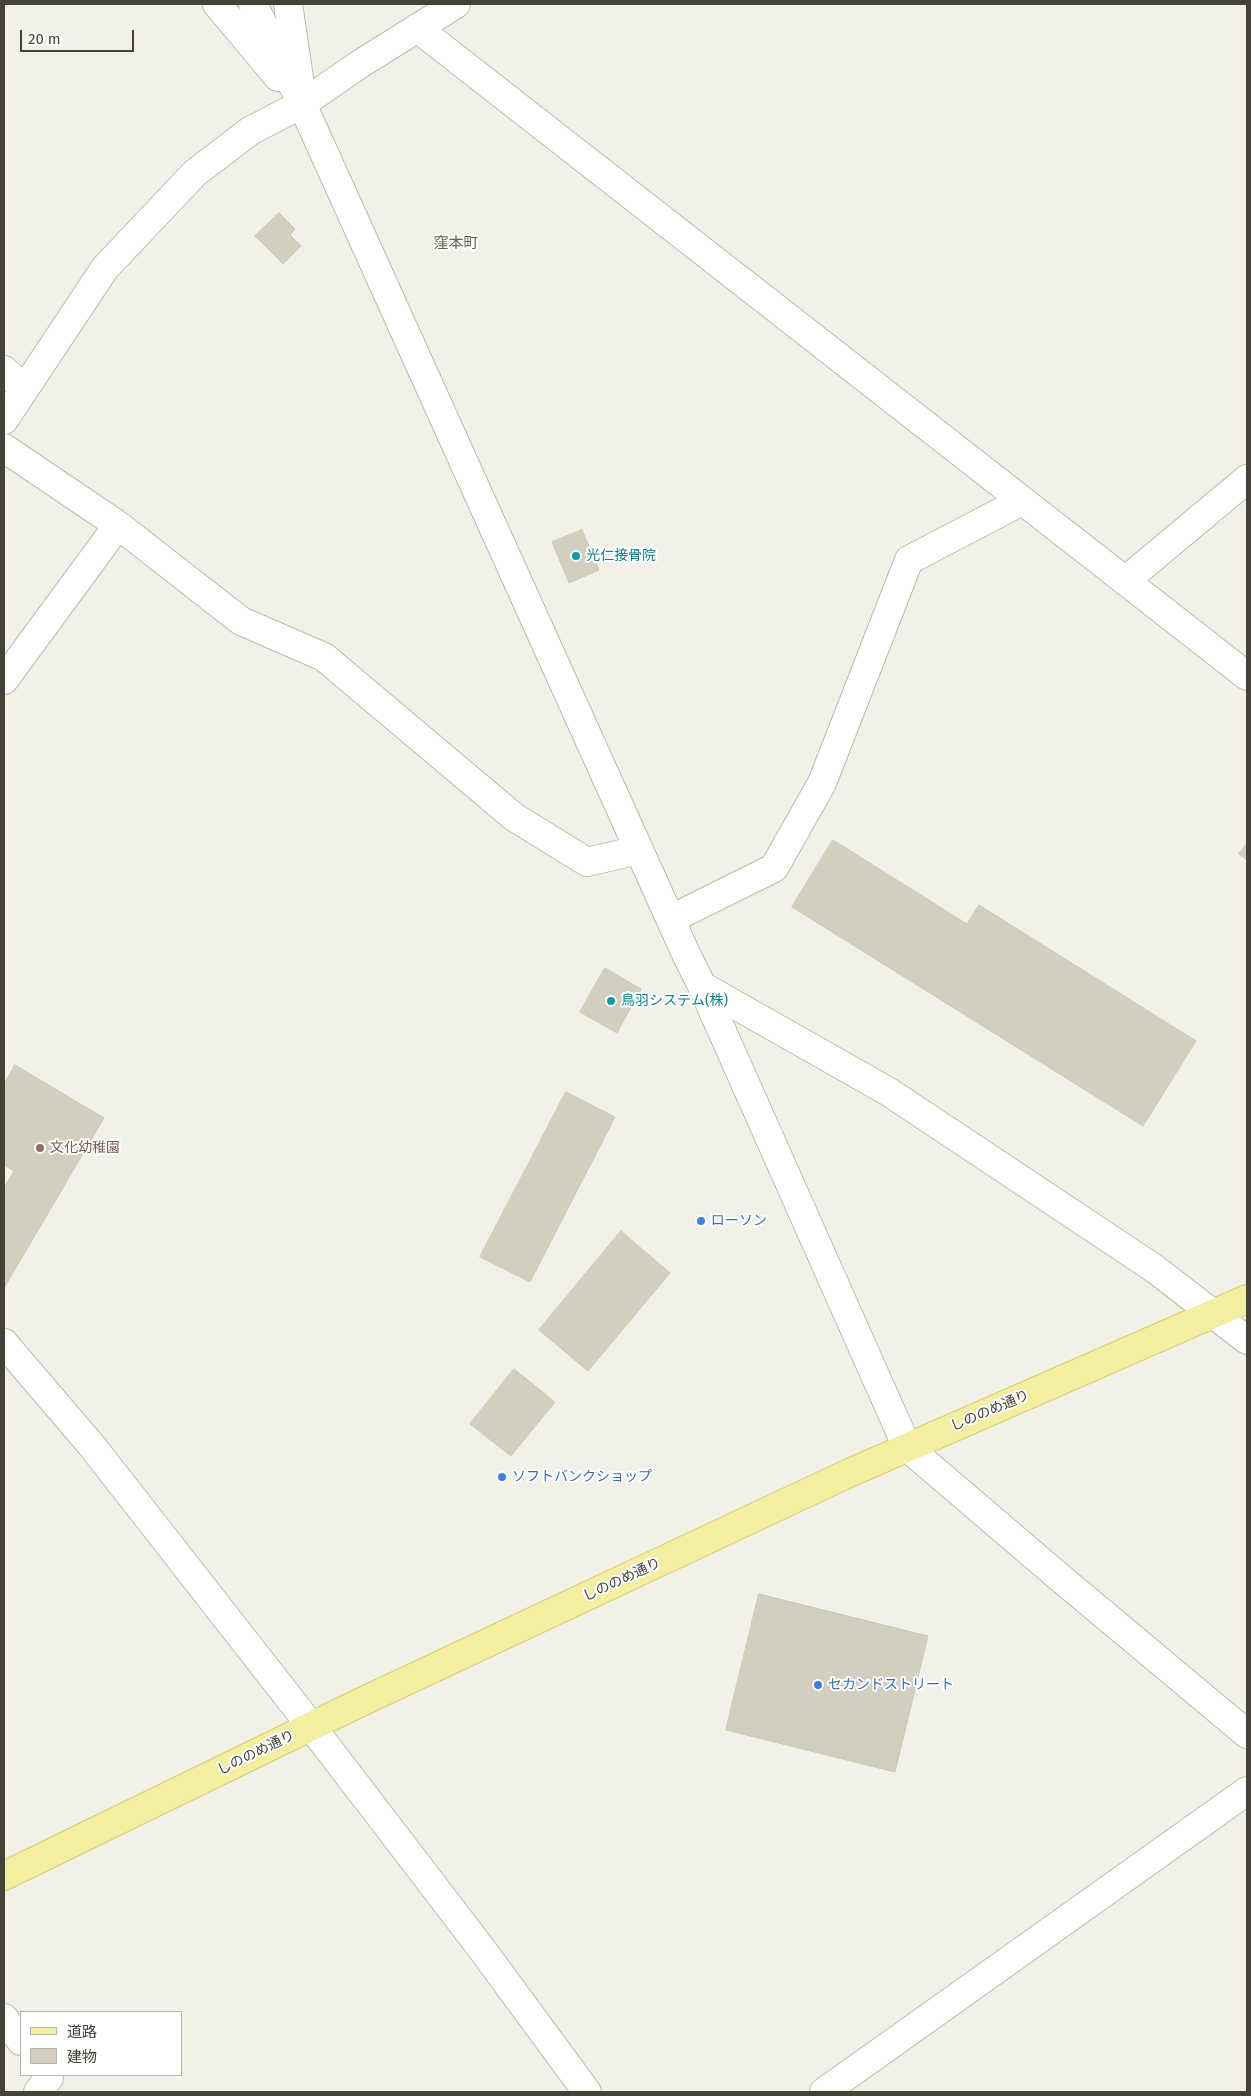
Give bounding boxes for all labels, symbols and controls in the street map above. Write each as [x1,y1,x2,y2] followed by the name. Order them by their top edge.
[22,20,136,52] scale bar
[28,30,61,48] text: 20 m
[434,235,478,253] district label: 窪本町
[586,548,656,564] place label: 光仁接骨院
[570,550,582,562] marker: 光仁接骨院
[621,993,728,1009] place label: 鳥羽システム(株)
[605,995,617,1007] marker: 鳥羽システム(株)
[50,1140,120,1156] place label: 文化幼稚園
[34,1142,46,1154] marker: 文化幼稚園
[711,1213,767,1229] place label: ローソン
[695,1215,707,1227] marker: ローソン
[948,1387,1032,1435] street label: しののめ通り
[512,1469,652,1485] place label: ソフトバンクショップ
[496,1471,508,1483] marker: ソフトバンクショップ
[580,1555,664,1605] street label: しののめ通り
[828,1677,954,1693] place label: セカンドストリート
[812,1679,824,1691] marker: セカンドストリート
[215,1727,297,1779] street label: しののめ通り
[20,2011,182,2076] legend
[67,2023,97,2041] text: 道路
[67,2048,97,2066] text: 建物

